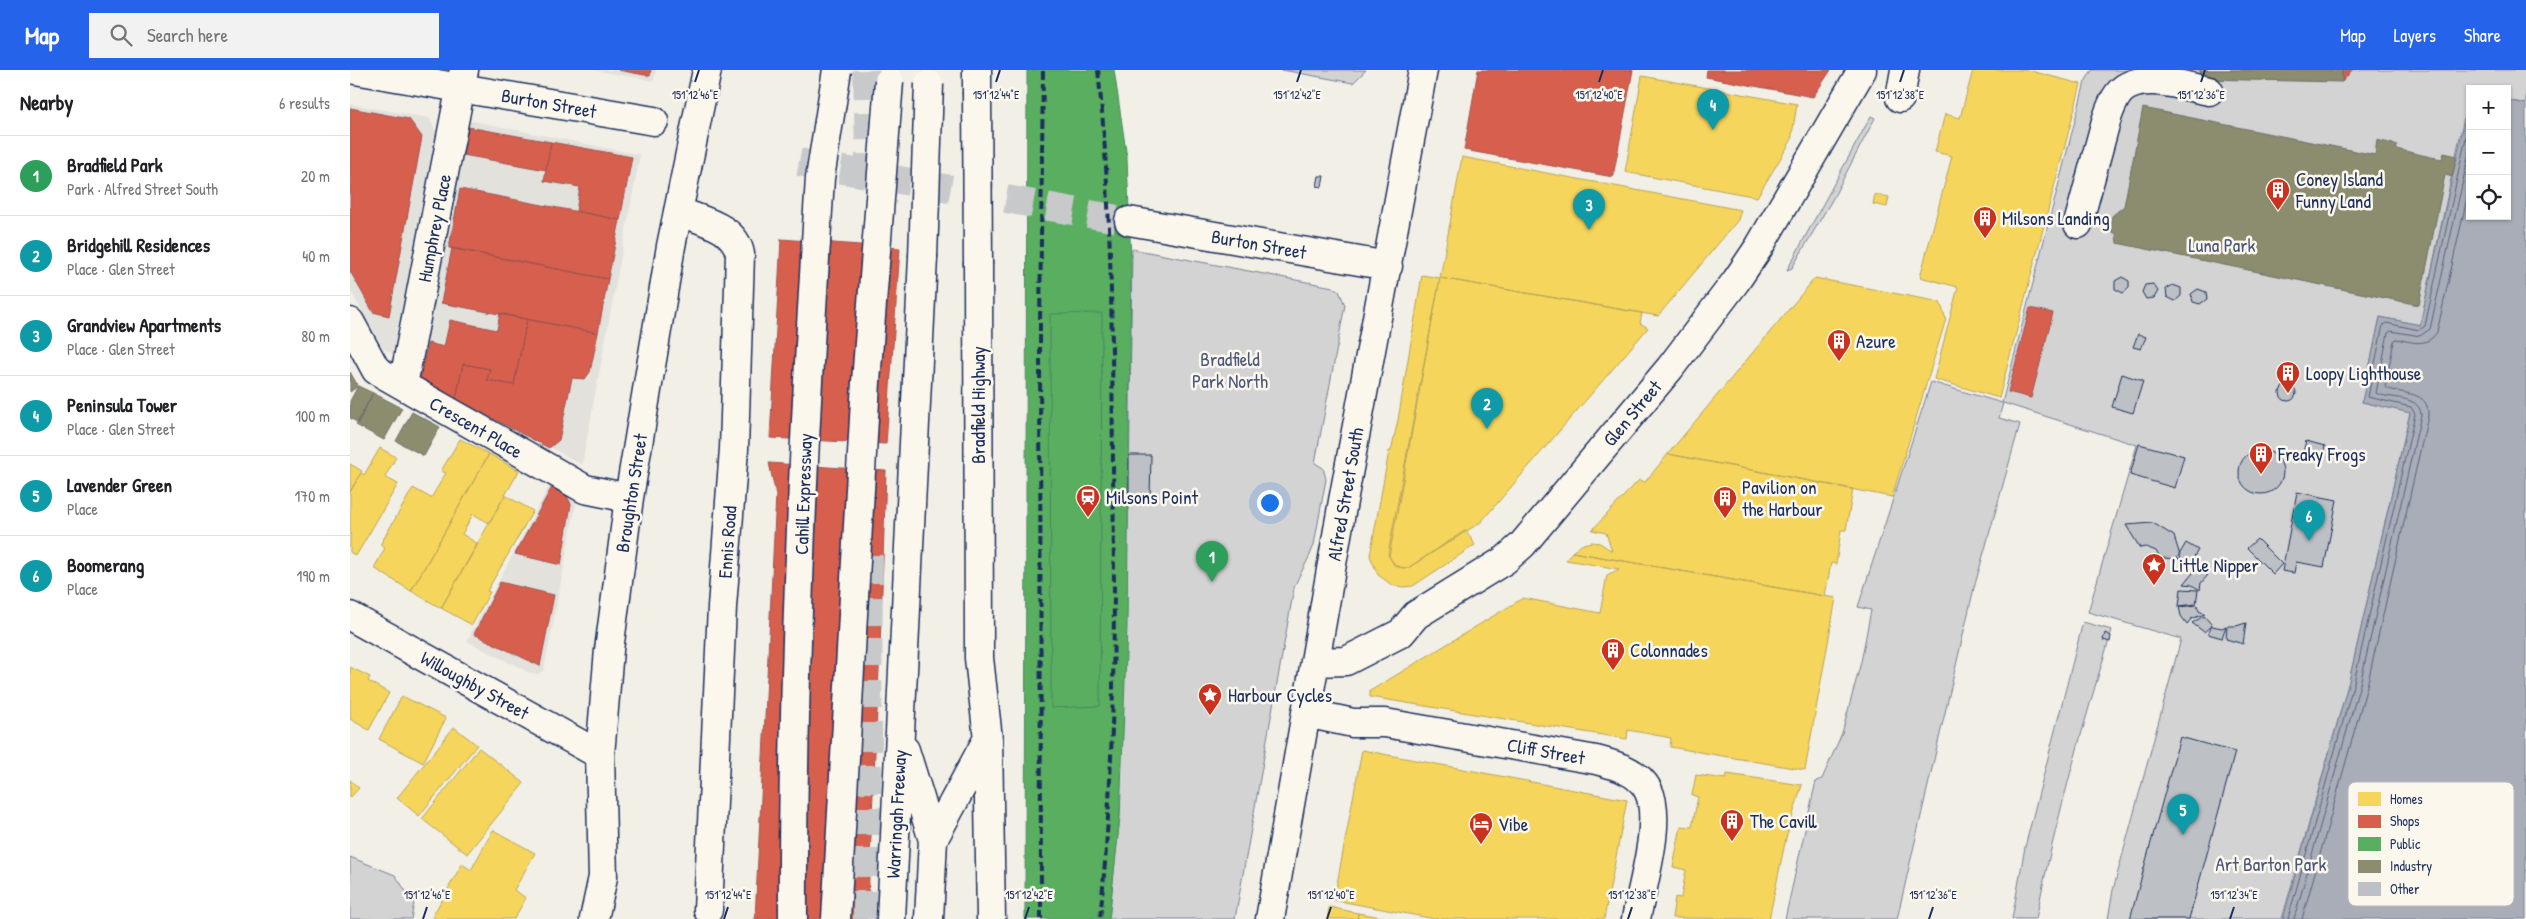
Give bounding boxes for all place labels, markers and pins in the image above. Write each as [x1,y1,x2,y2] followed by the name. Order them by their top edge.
[1697,89,1729,130] pin: 4
[2295,166,2383,214] place label: Coney Island Funny Land
[2265,177,2291,211] building icon: Coney Island Funny Land
[1573,189,1605,230] pin: 3
[1972,205,1998,239] building icon: Milsons Landing
[2002,205,2110,231] place label: Milsons Landing
[1826,328,1852,362] building icon: Azure
[1856,328,1896,354] place label: Azure
[2275,360,2301,394] building icon: Loopy Lighthouse
[2306,360,2422,386] place label: Loopy Lighthouse
[1471,388,1503,429] pin: 2
[2248,441,2274,475] building icon: Freaky Frogs
[2277,441,2366,467] place label: Freaky Frogs
[1742,474,1823,522] place label: Pavilion on the Harbour
[1075,484,1101,518] station icon: Milsons Point
[1106,484,1199,510] place label: Milsons Point
[1712,485,1738,519] building icon: Pavilion on the Harbour
[2293,500,2325,541] pin: 6
[1196,541,1228,582] pin: 1
[2141,552,2167,586] place icon: Little Nipper
[2172,552,2260,578] place label: Little Nipper
[1600,637,1626,671] building icon: Colonnades
[1630,637,1708,663] place label: Colonnades
[1197,682,1223,716] place icon: Harbour Cycles
[1228,682,1332,708] place label: Harbour Cycles
[2167,794,2199,835] pin: 5
[1719,808,1745,842] building icon: The Cavill
[1750,808,1818,834] place label: The Cavill
[1468,811,1494,845] hotel icon: Vibe
[1498,811,1529,837] place label: Vibe

